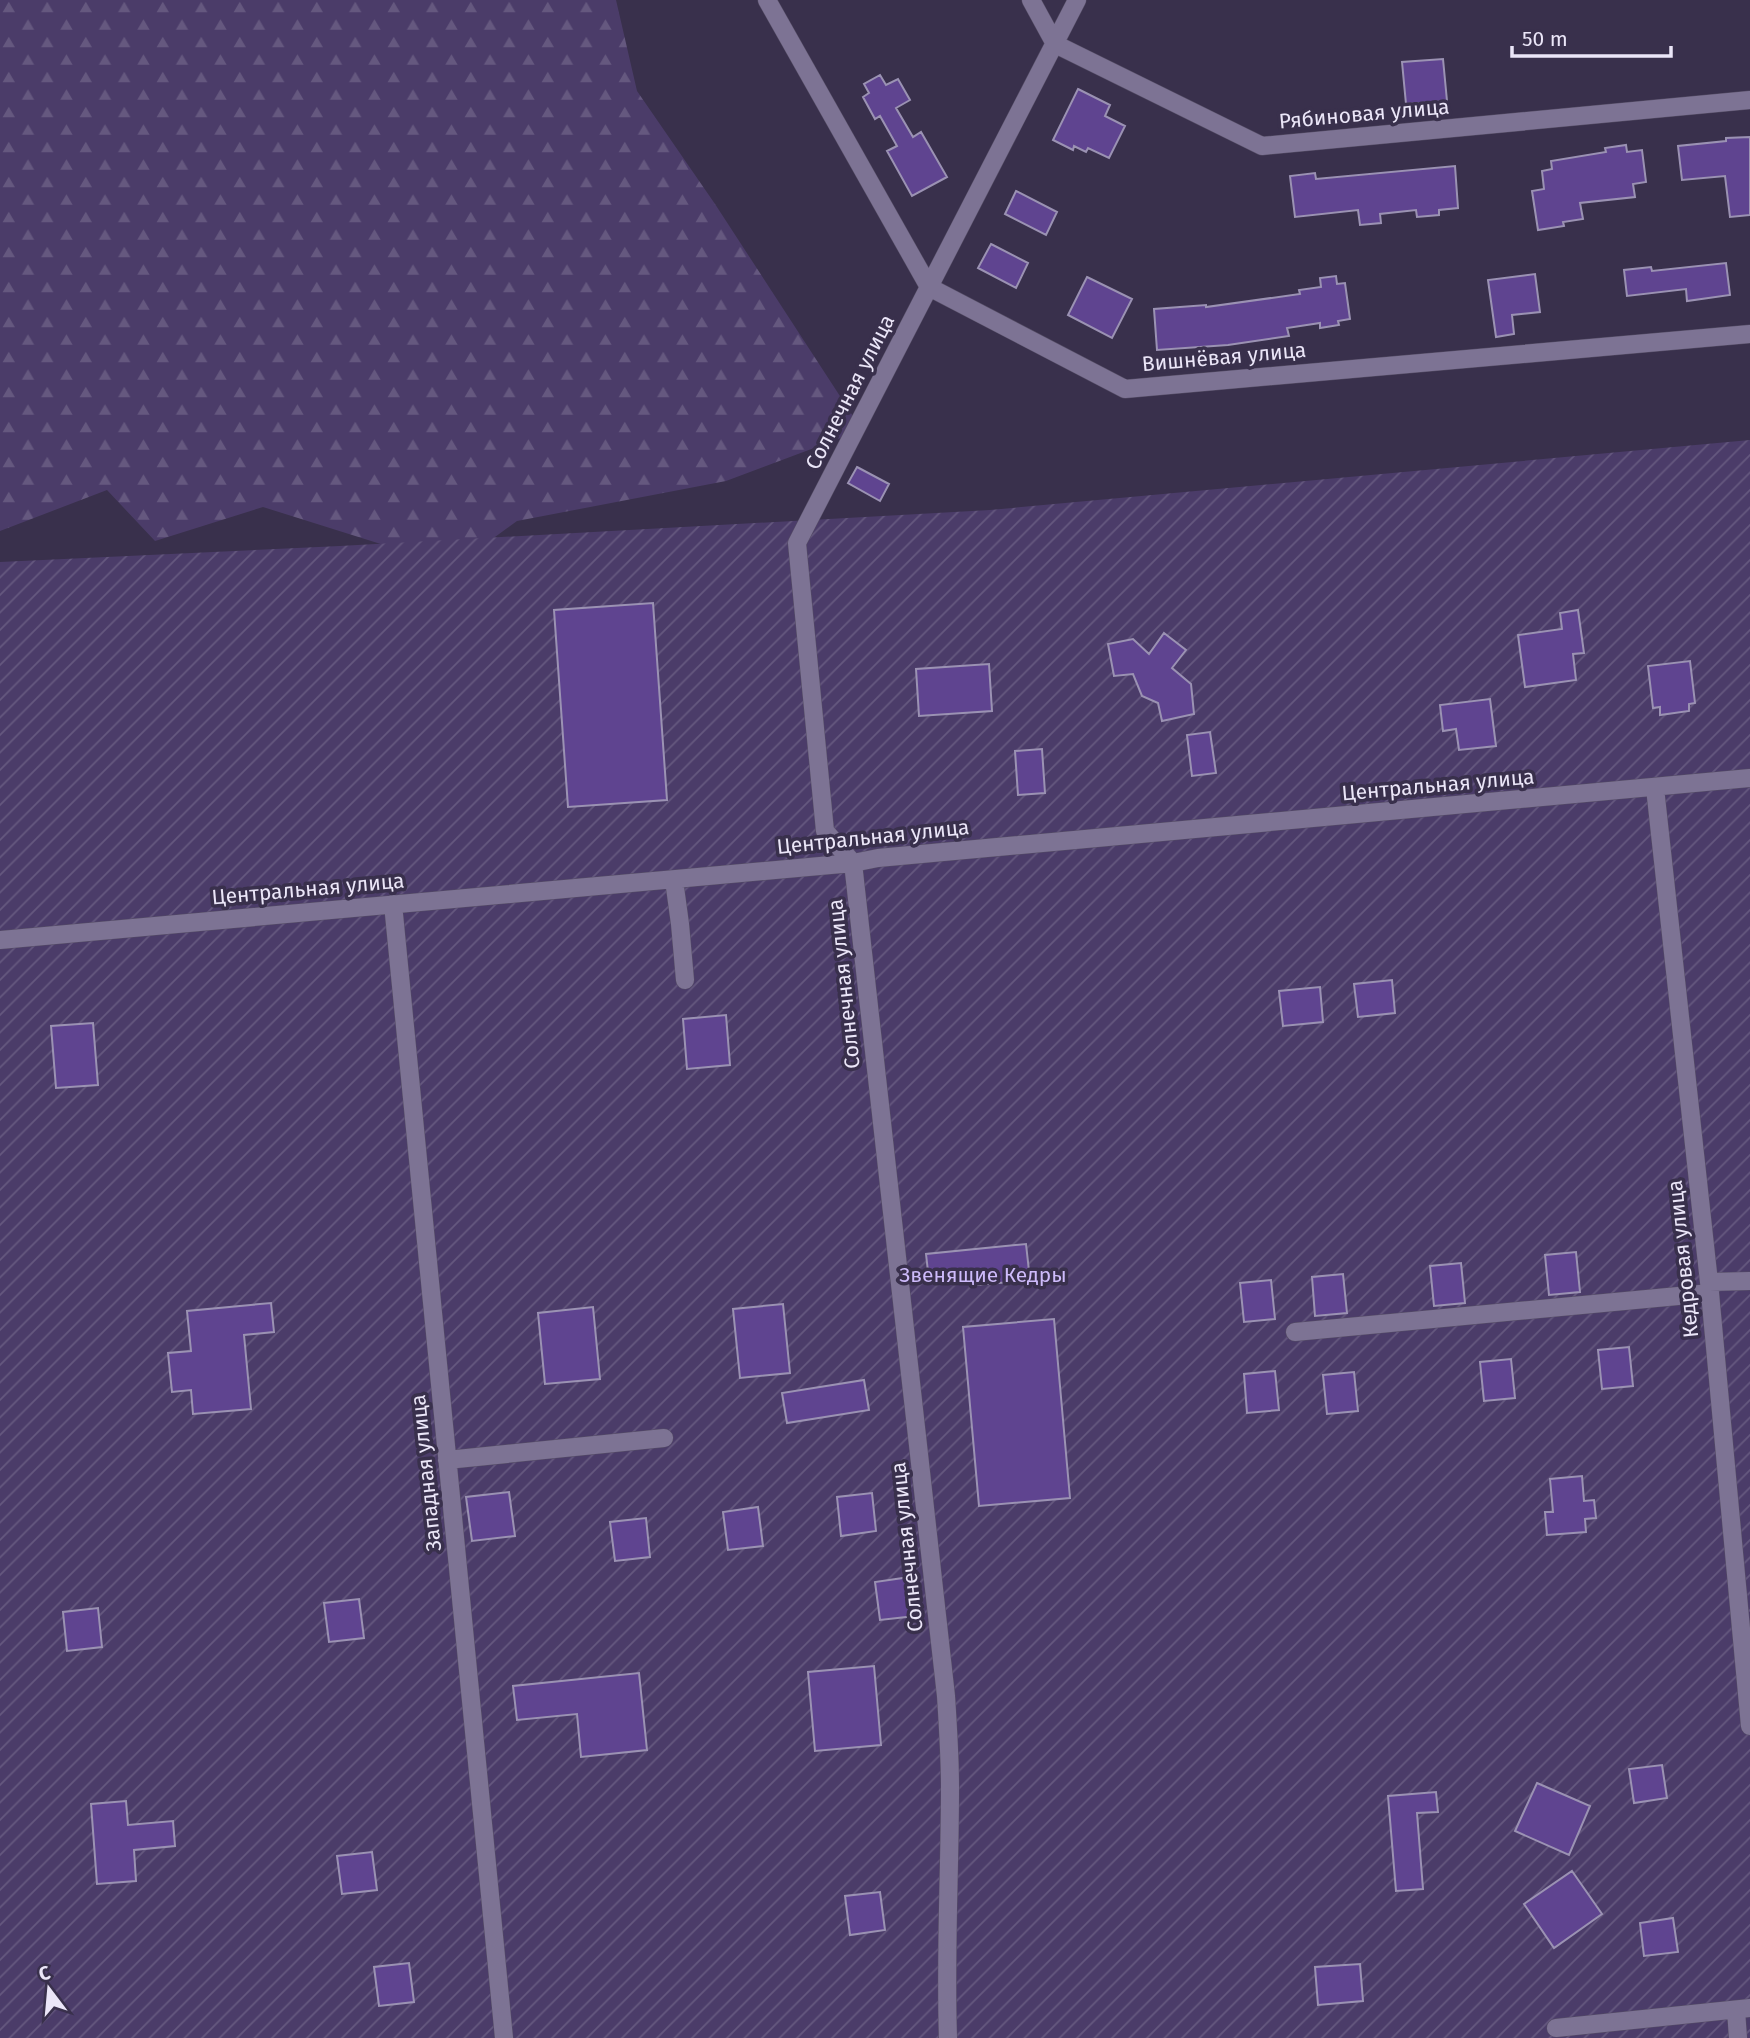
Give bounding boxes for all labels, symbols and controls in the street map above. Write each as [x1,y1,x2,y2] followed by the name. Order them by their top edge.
[1512,14,1671,58] scale bar
[1522,26,1568,52] text: 50 m
[1278,94,1450,134] street label: Рябиновая улица
[800,310,900,474] street label: Солнечная улица
[1141,337,1307,377] street label: Вишнёвая улица
[1340,764,1536,806] street label: Центральная улица
[775,814,971,860] street label: Центральная улица
[210,868,406,910] street label: Центральная улица
[822,898,866,1070] street label: Солнечная улица
[1662,1179,1704,1339] street label: Кедровая улица
[899,1262,1067,1288] park label: Звенящие Кедры
[405,1393,447,1553] street label: Западная улица
[885,1461,929,1633] street label: Солнечная улица
[14,1954,84,2024] north arrow
[36,1961,53,1986] text: С

